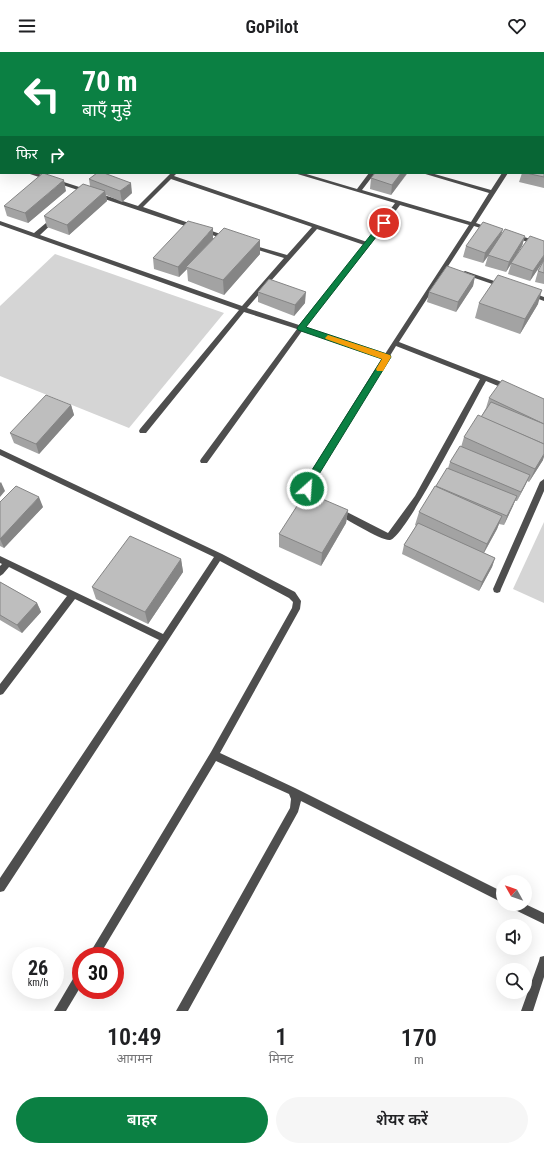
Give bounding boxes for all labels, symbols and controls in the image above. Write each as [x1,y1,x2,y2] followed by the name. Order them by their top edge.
[16,15,38,37] icon: menu
[506,15,528,37] icon: heart
[245,16,299,37] text: GoPilot
[82,65,138,98] text: 70 m
[16,68,68,120] icon: left
[82,99,131,120] text: बाएँ मुड़ें
[46,144,68,166] icon: right
[16,145,38,163] text: फिर
[367,206,401,240] pin
[373,212,395,234] icon: arrive
[286,468,328,510] position arrow
[496,875,532,911] north arrow
[496,875,532,999] map controls
[496,919,532,955] button: sound
[72,947,124,999] speed limit sign: 30
[28,956,48,980] text: 26
[496,963,532,999] button: search
[28,977,48,988] text: km/h
[107,1023,162,1051] text: 10:49
[275,1023,287,1051] text: 1
[401,1024,437,1052] text: 170
[117,1051,152,1066] text: आगमन
[269,1051,294,1066] text: मिनट
[414,1052,424,1067] text: m
[16,1097,268,1143] button: बाहर
[276,1097,528,1143] button: शेयर करें

